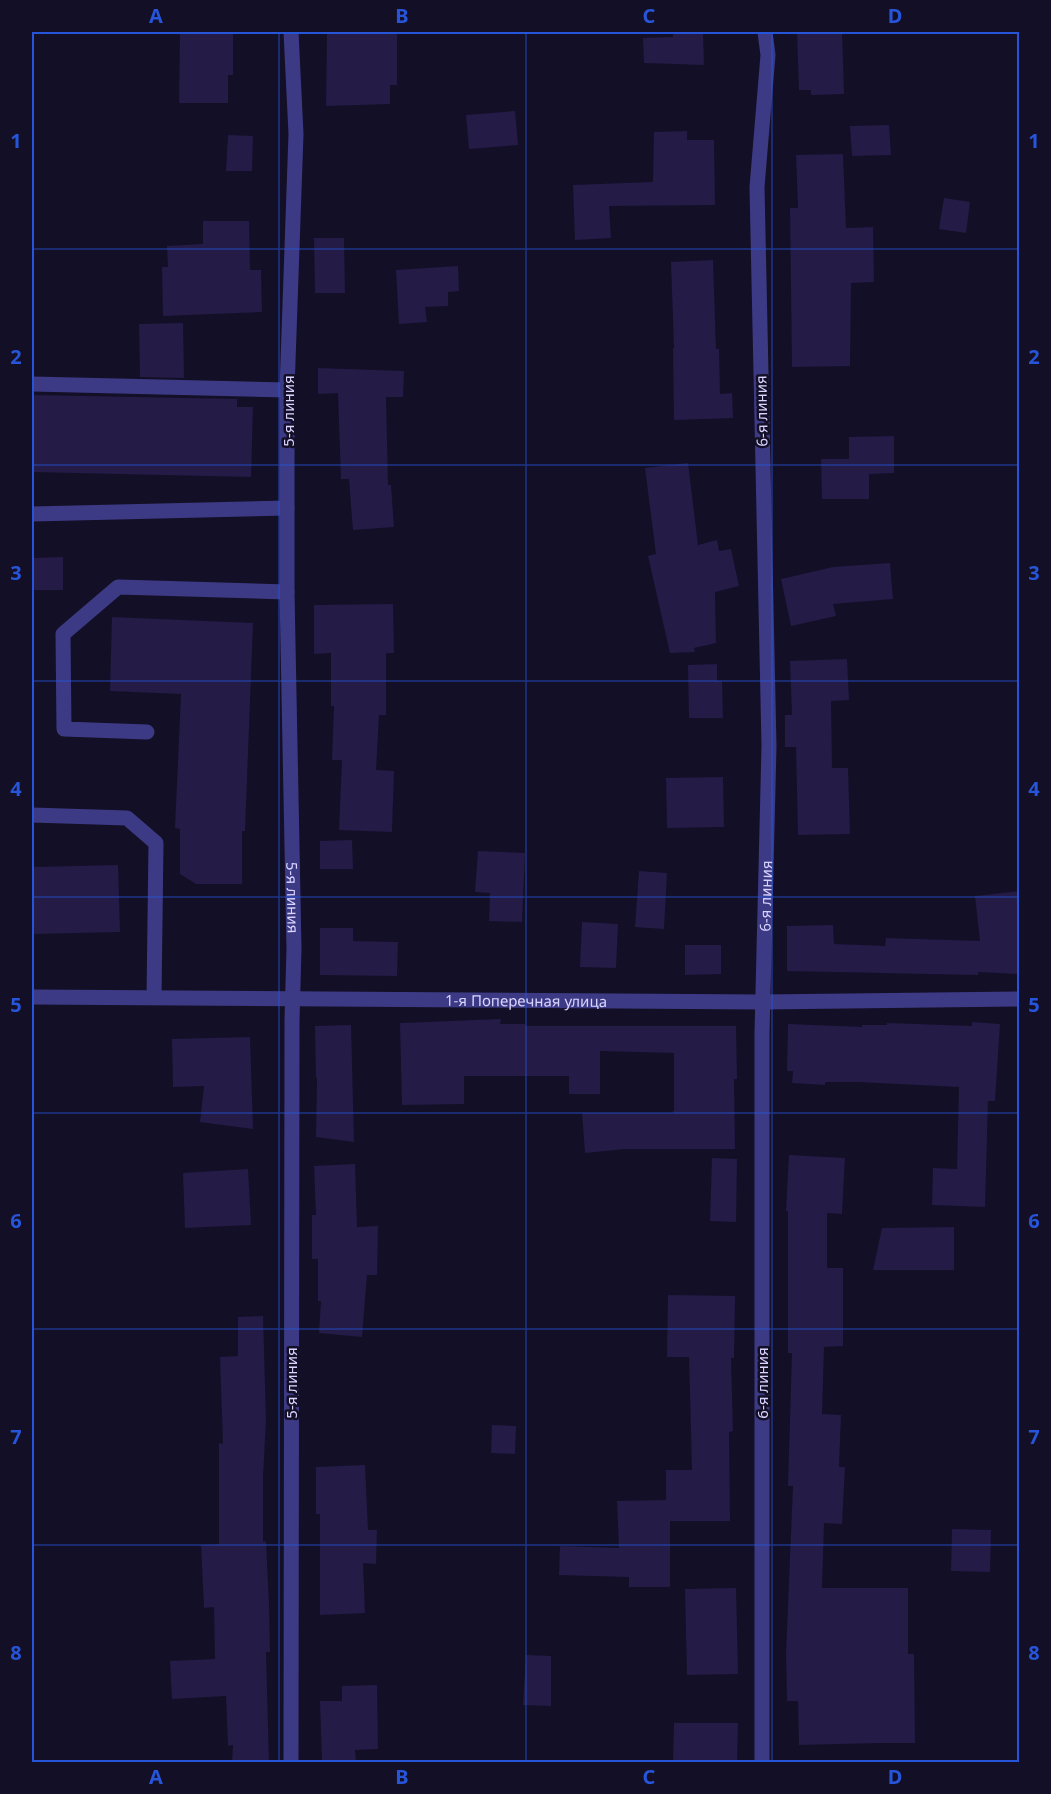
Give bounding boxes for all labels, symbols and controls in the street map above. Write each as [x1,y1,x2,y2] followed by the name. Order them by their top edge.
[149,2,163,29] text: A
[395,2,409,29] text: B
[643,2,656,29] text: C
[888,2,902,29] text: D
[10,127,22,154] text: 1
[1028,127,1040,154] text: 1
[10,343,22,370] text: 2
[1028,343,1040,370] text: 2
[278,375,298,447] street label: 5-я линия
[750,375,772,447] street label: 6-я линия
[10,559,22,586] text: 3
[1028,559,1040,586] text: 3
[10,775,22,802] text: 4
[1028,775,1040,802] text: 4
[754,860,776,932] street label: 6-я линия
[282,862,304,934] street label: 5-я линия
[445,990,607,1011] street label: 1-я Поперечная улица
[10,991,22,1018] text: 5
[1028,991,1040,1018] text: 5
[10,1207,22,1234] text: 6
[1028,1207,1040,1234] text: 6
[281,1347,301,1419] street label: 5-я линия
[752,1347,772,1419] street label: 6-я линия
[10,1423,22,1450] text: 7
[1028,1423,1040,1450] text: 7
[10,1639,22,1666] text: 8
[1028,1639,1040,1666] text: 8
[149,1763,163,1790] text: A
[395,1763,409,1790] text: B
[643,1763,656,1790] text: C
[888,1763,902,1790] text: D

